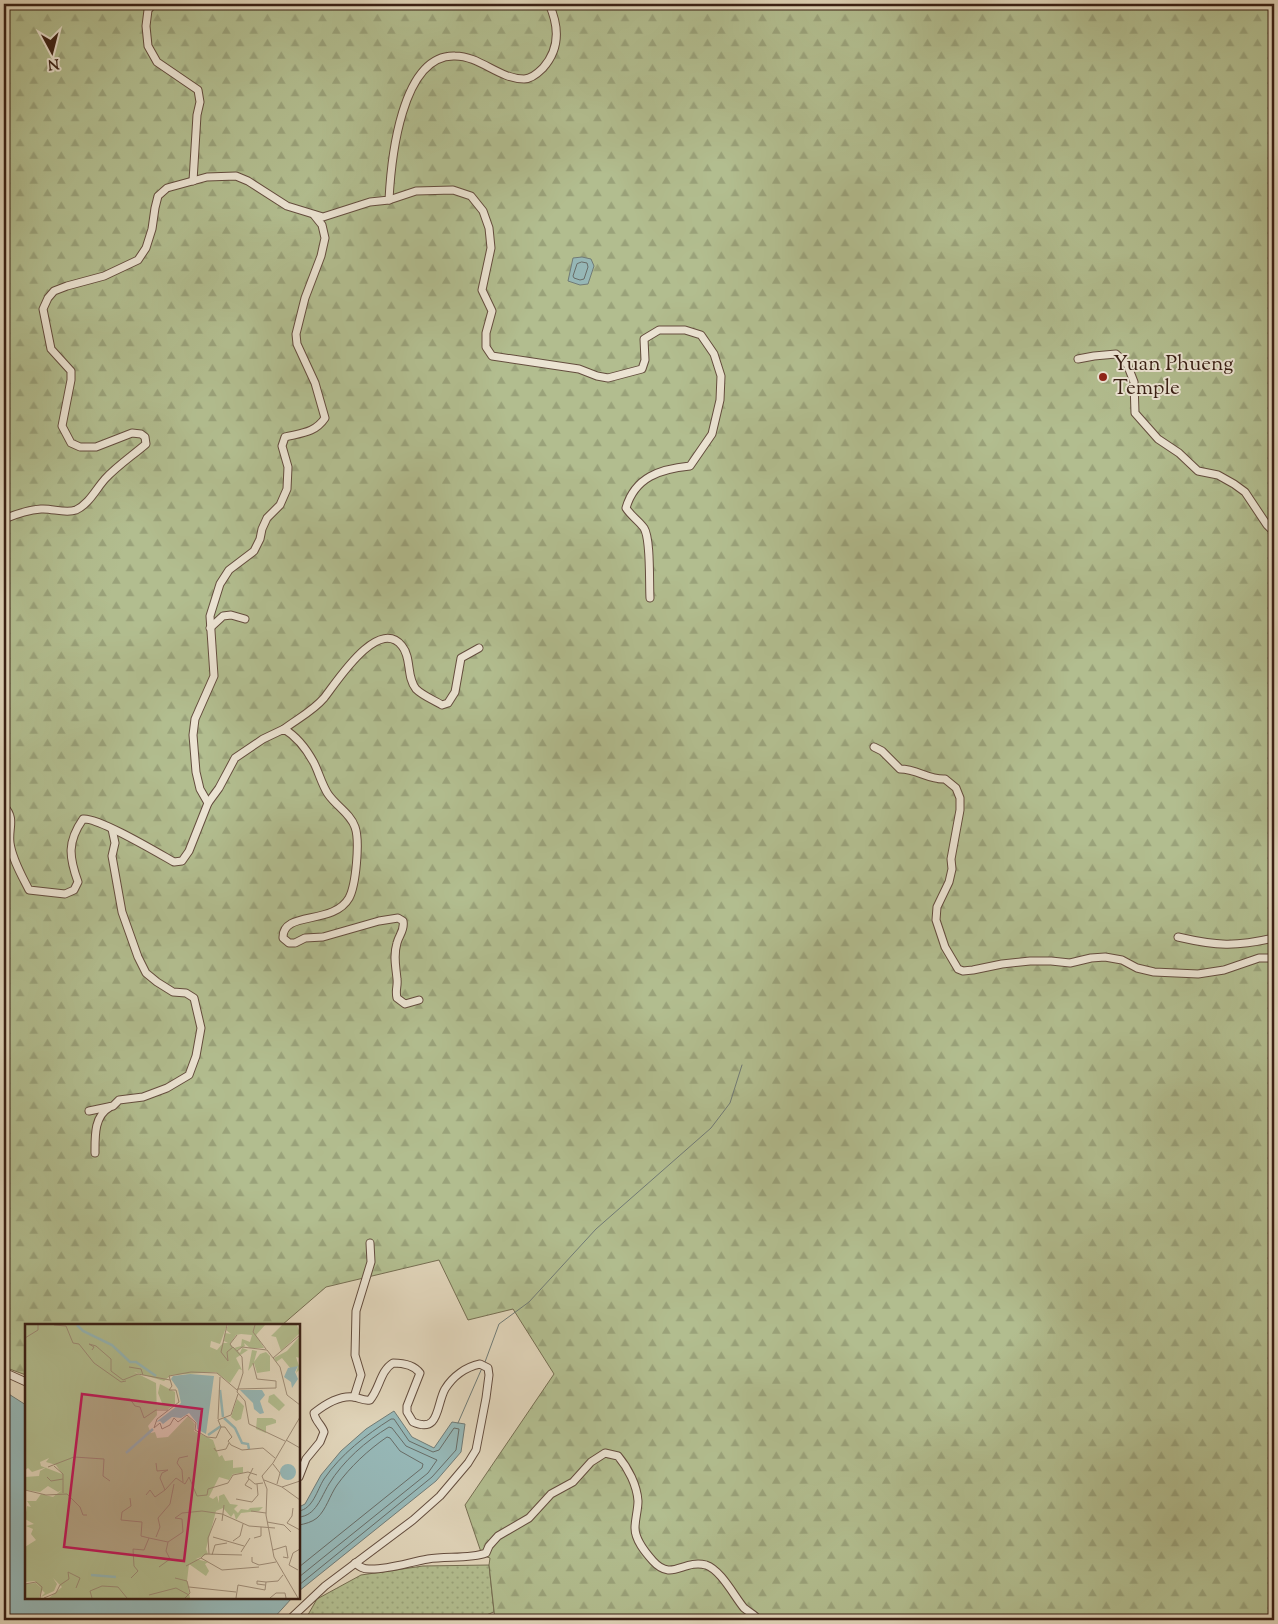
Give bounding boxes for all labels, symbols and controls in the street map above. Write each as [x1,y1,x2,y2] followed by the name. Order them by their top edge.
[28,28,78,78] north arrow
[47,52,60,74] text: N
[1113,350,1233,404] place label: Yuan Phueng Temple
[1097,371,1109,383] marker: Yuan Phueng Temple
[25,1324,300,1599] inset map

